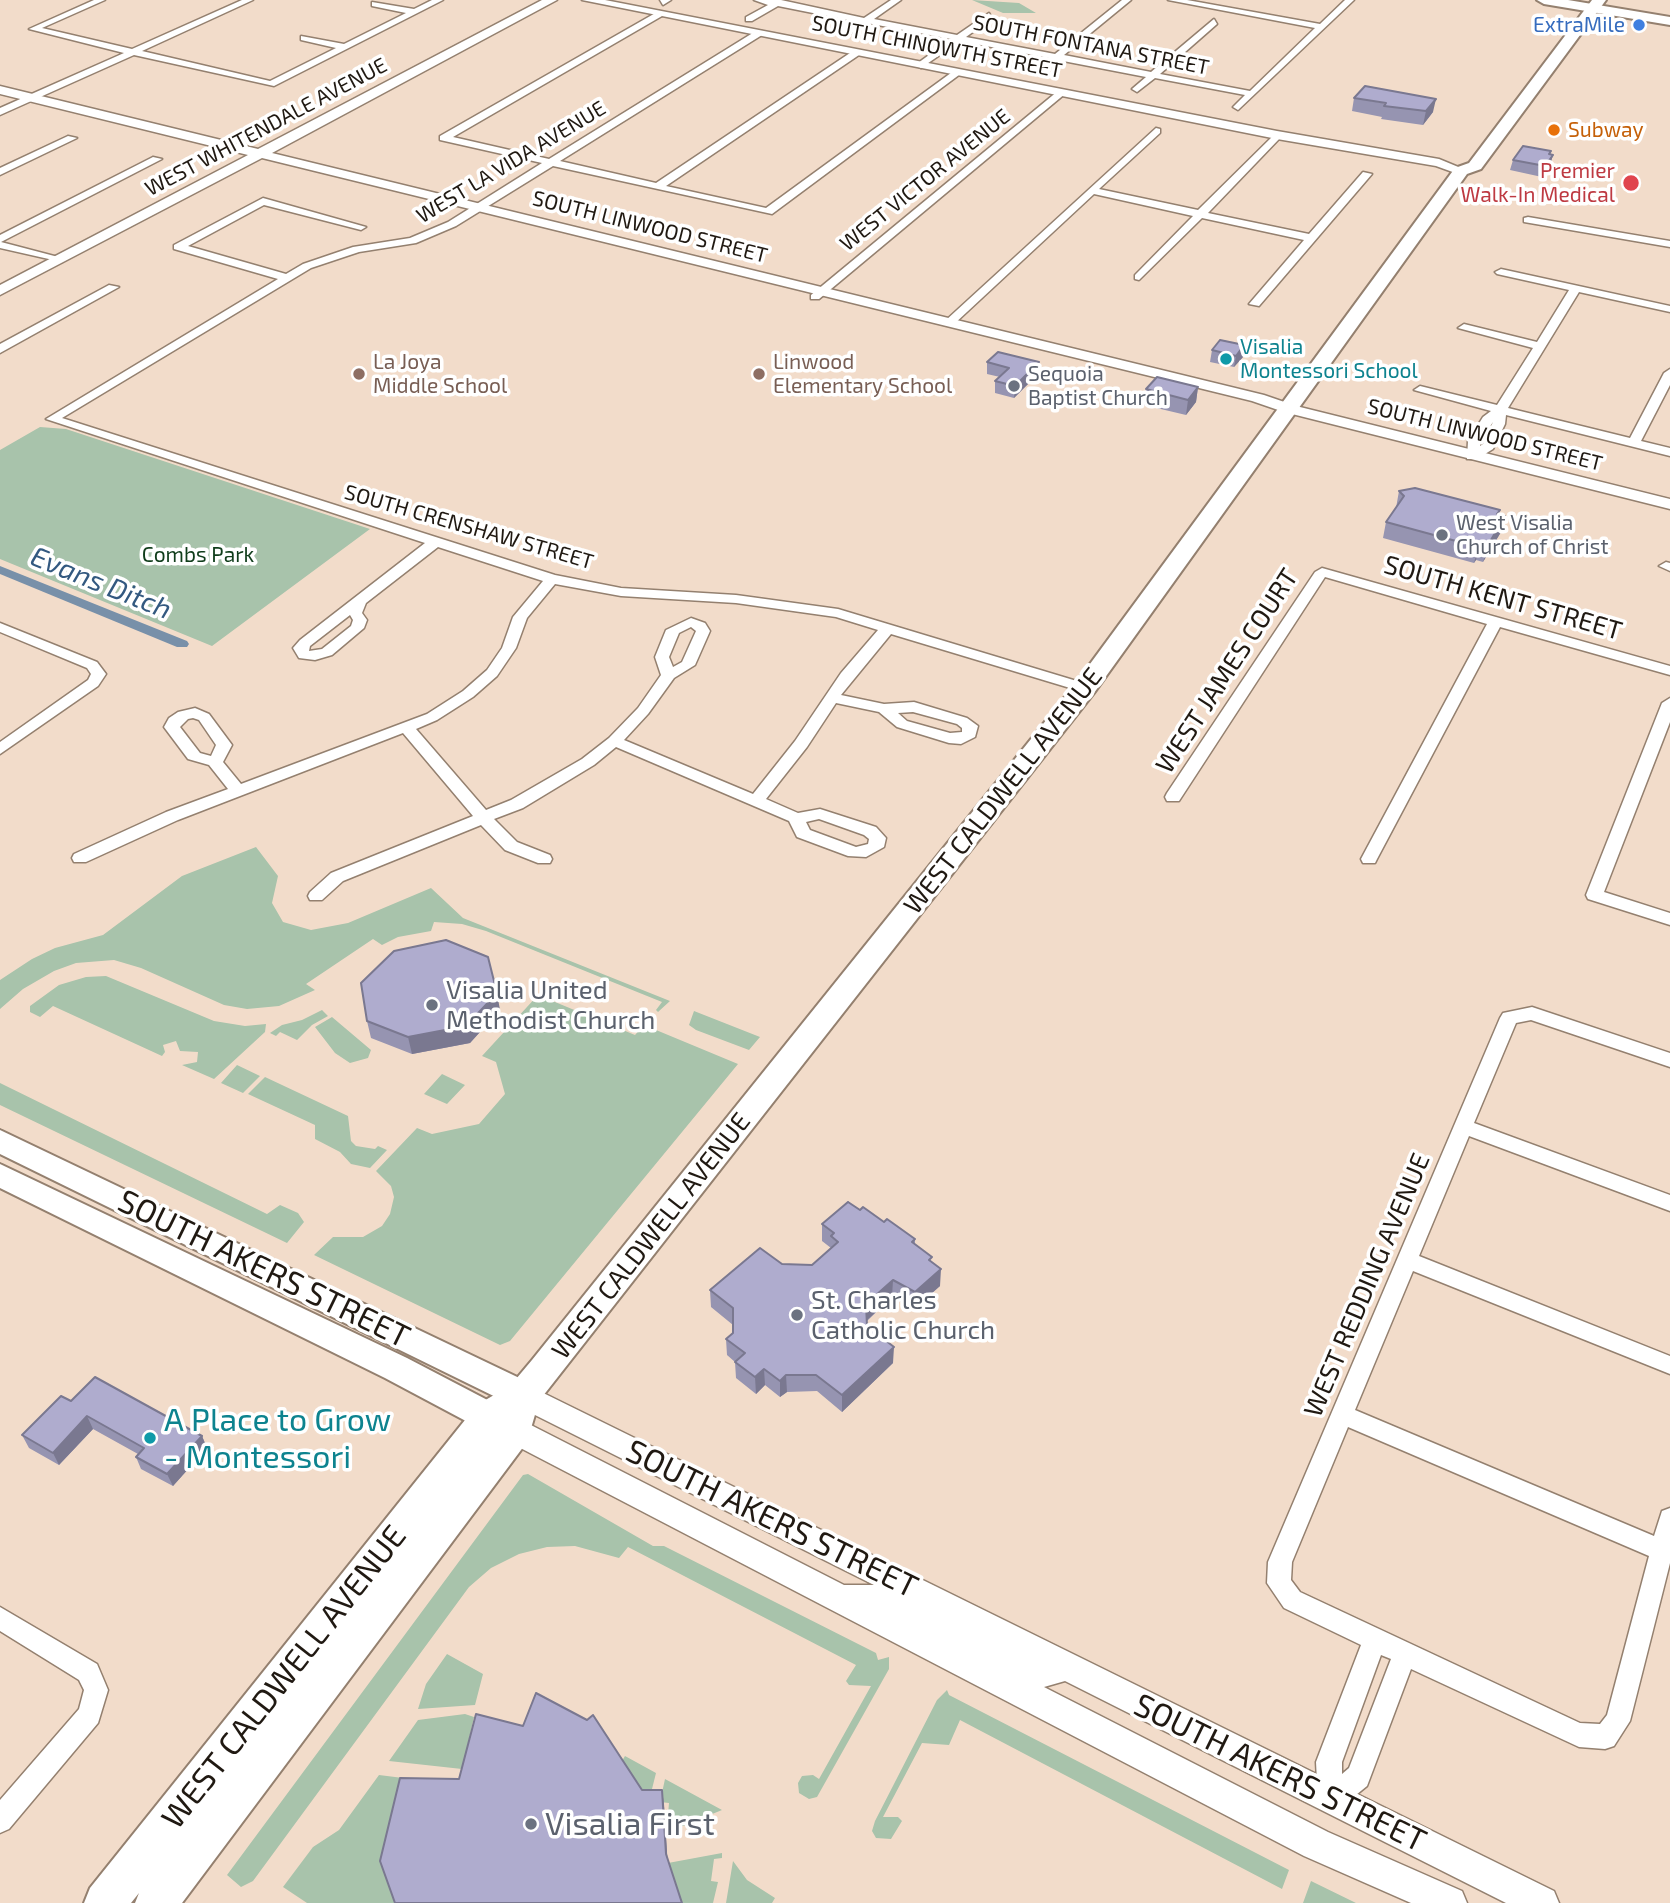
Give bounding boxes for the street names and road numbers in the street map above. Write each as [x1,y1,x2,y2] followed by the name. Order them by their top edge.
[810,10,1064,84] street label: SOUTH CHINOWTH STREET
[971,10,1211,80] street label: SOUTH FONTANA STREET
[141,52,391,202] street label: WEST WHITENDALE AVENUE
[412,96,610,228] street label: WEST LA VIDA AVENUE
[835,104,1015,256] street label: WEST VICTOR AVENUE
[530,186,770,268] street label: SOUTH LINWOOD STREET
[1365,394,1605,476] street label: SOUTH LINWOOD STREET
[342,479,596,575] street label: SOUTH CRENSHAW STREET
[1380,549,1626,647] street label: SOUTH KENT STREET
[1149,563,1305,779] street label: WEST JAMES COURT
[897,662,1109,920] street label: WEST CALDWELL AVENUE
[545,1107,757,1365] street label: WEST CALDWELL AVENUE
[1297,1149,1437,1421] street label: WEST REDDING AVENUE
[112,1182,416,1356] street label: SOUTH AKERS STREET
[620,1432,924,1606] street label: SOUTH AKERS STREET
[154,1518,414,1836] street label: WEST CALDWELL AVENUE
[1128,1686,1432,1860] street label: SOUTH AKERS STREET

